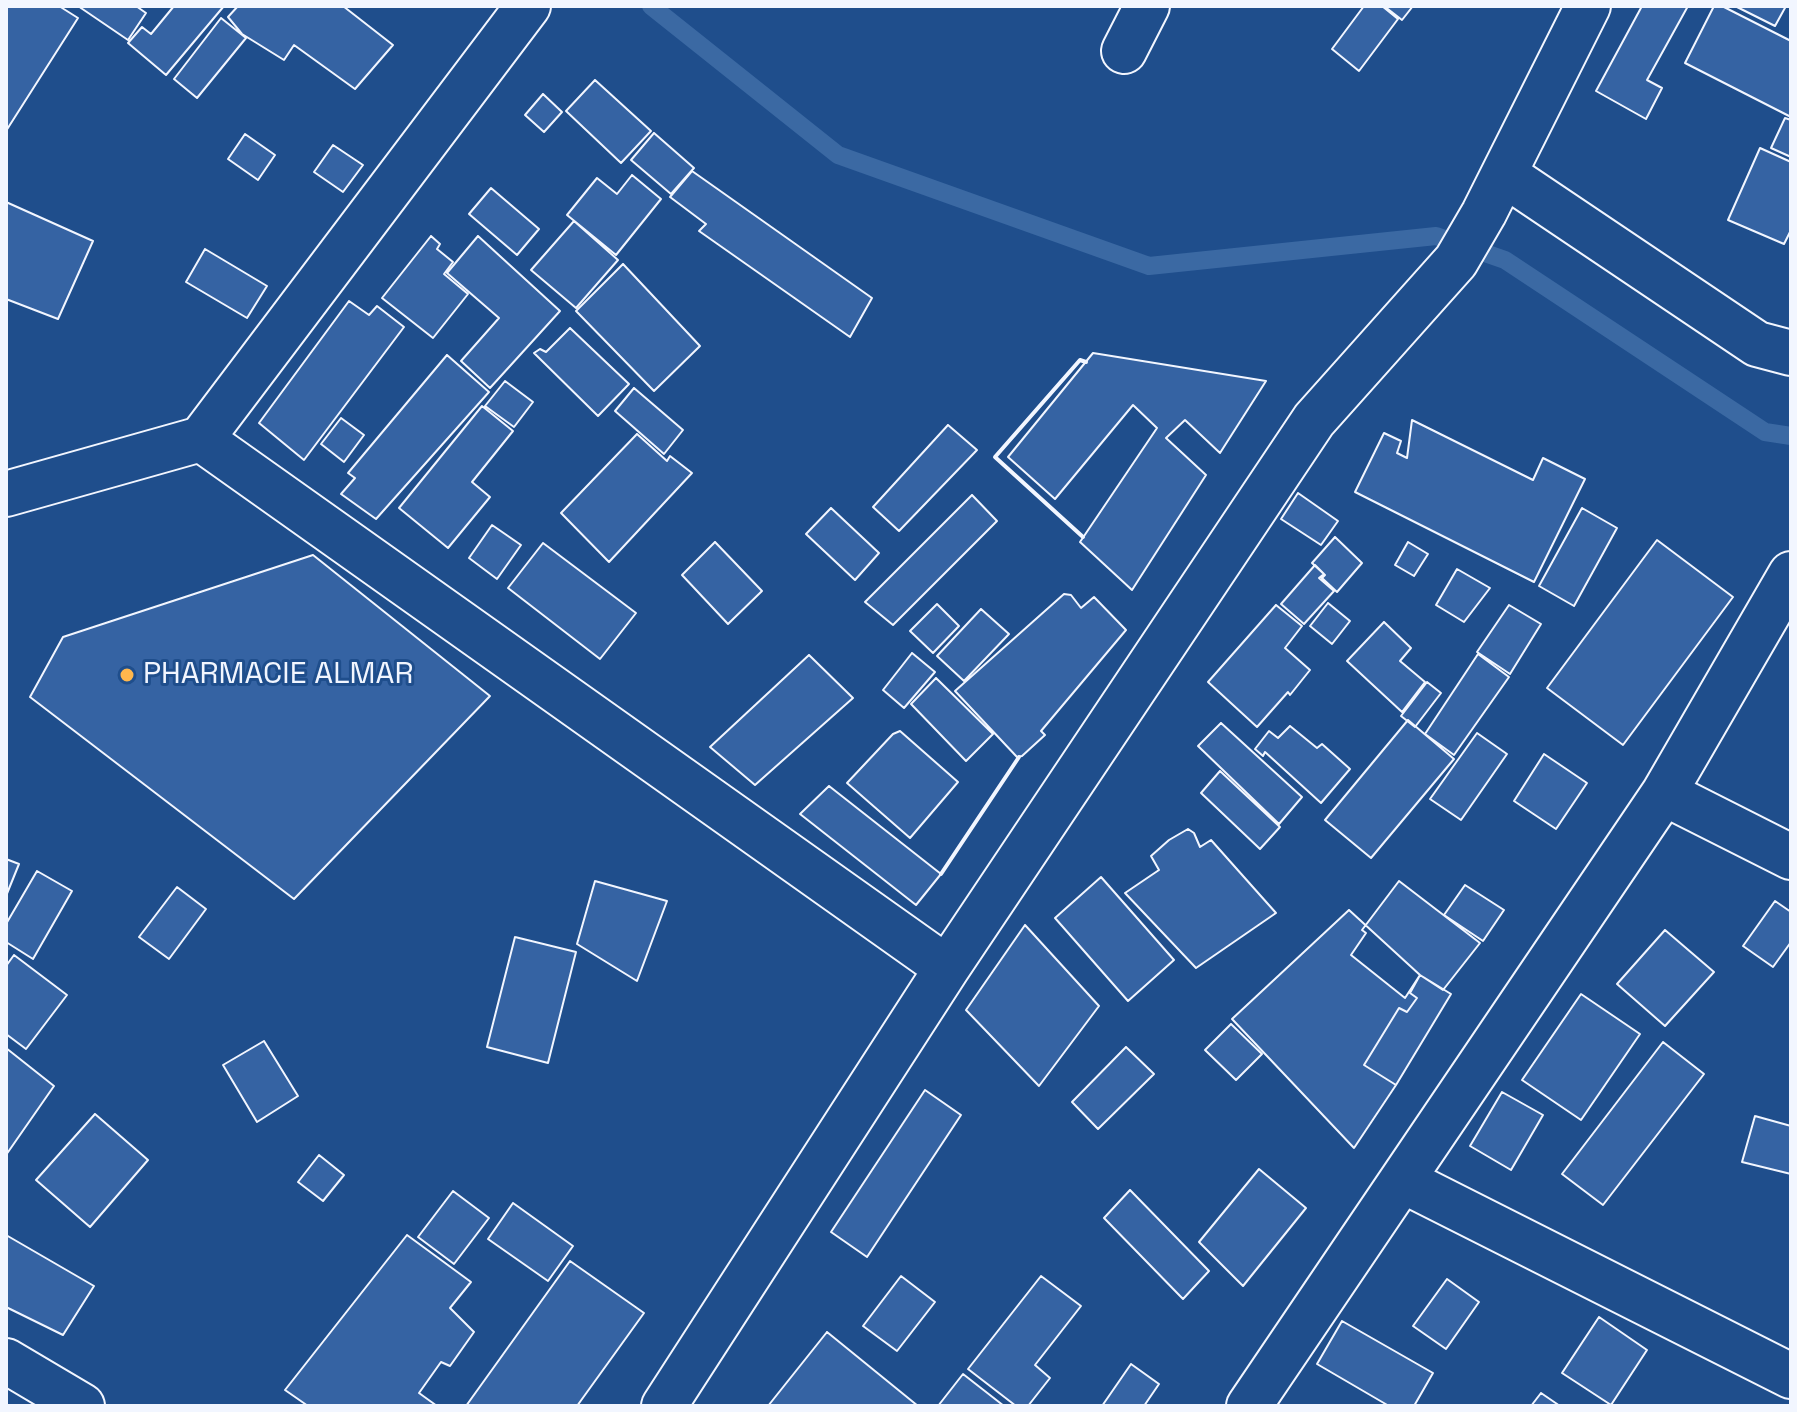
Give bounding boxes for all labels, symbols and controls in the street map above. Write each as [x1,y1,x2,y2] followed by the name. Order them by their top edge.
[143,657,413,693] place label: PHARMACIE ALMAR
[118,666,136,684] marker: PHARMACIE ALMAR

